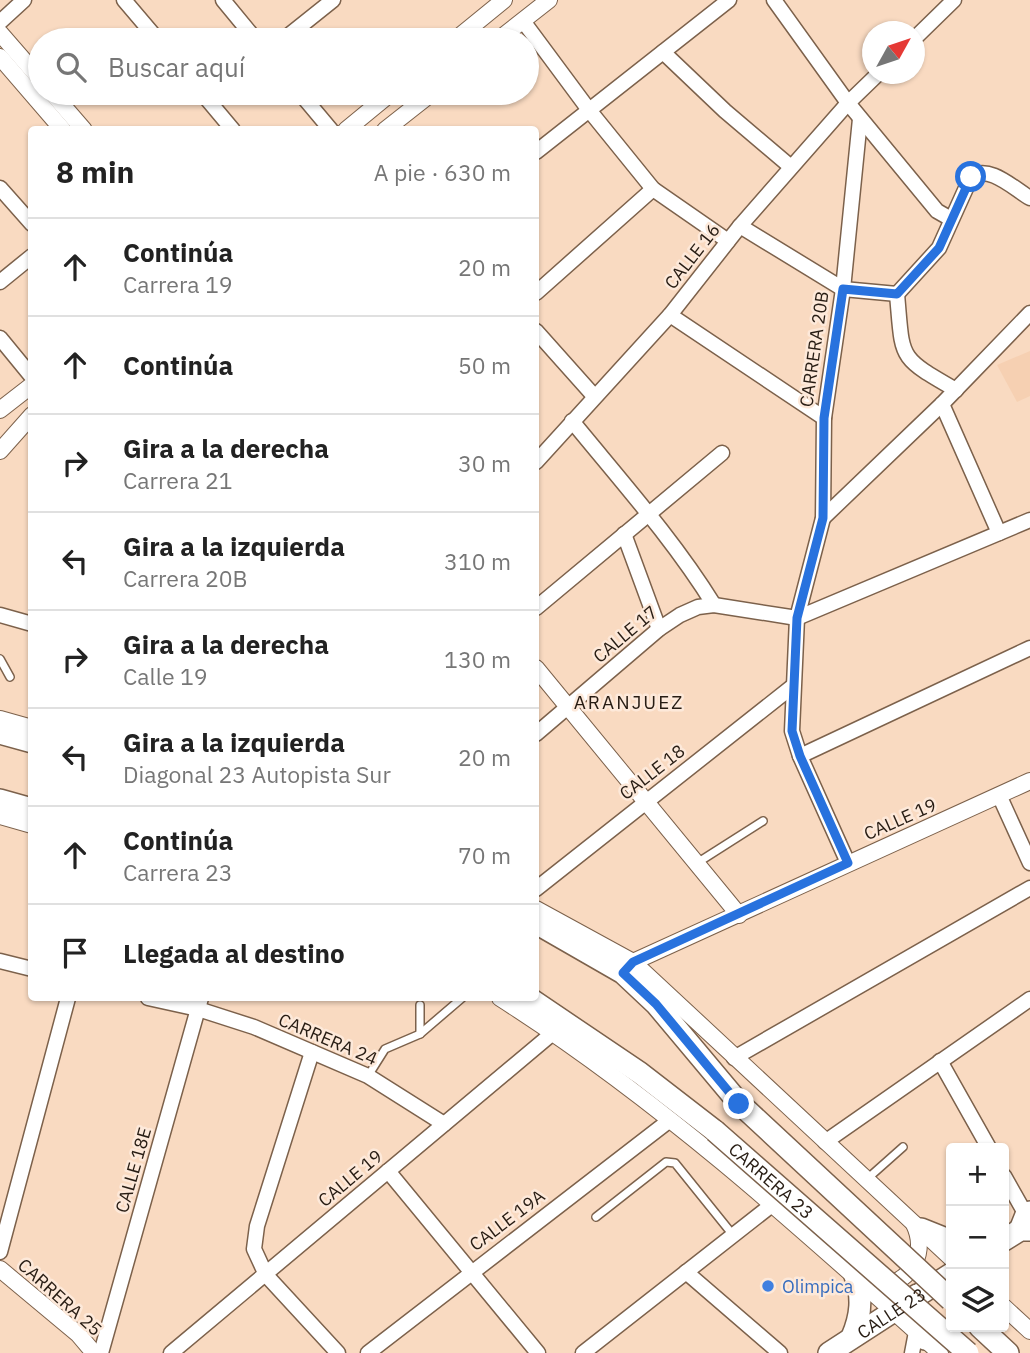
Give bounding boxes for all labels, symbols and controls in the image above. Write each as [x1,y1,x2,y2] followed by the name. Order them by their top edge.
[862,21,925,84] north arrow
[28,28,539,105] search box
[52,48,90,86] icon: search
[108,50,245,84] text: Buscar aquí
[56,152,134,191] text: 8 min
[374,157,511,187] text: A pie · 630 m
[955,161,986,192] route start
[659,219,725,293] street label: CALLE 16
[123,235,233,269] text: Continúa
[56,248,94,286] icon: ahead
[458,252,511,282] text: 20 m
[123,269,233,299] text: Carrera 19
[794,290,834,408] street label: CARRERA 20B
[56,346,94,384] icon: ahead
[123,348,233,382] text: Continúa
[458,350,511,380] text: 50 m
[123,431,329,465] text: Gira a la derecha
[56,444,94,482] icon: right
[458,448,511,478] text: 30 m
[123,465,233,495] text: Carrera 21
[123,529,345,563] text: Gira a la izquierda
[56,542,94,580] icon: left
[444,546,511,576] text: 310 m
[123,563,248,593] text: Carrera 20B
[588,600,662,668] street label: CALLE 17
[123,627,329,661] text: Gira a la derecha
[56,640,94,678] icon: right
[444,644,511,674] text: 130 m
[123,661,208,691] text: Calle 19
[574,690,684,714] district label: ARANJUEZ
[123,725,345,759] text: Gira a la izquierda
[56,738,94,776] icon: left
[615,739,689,805] street label: CALLE 18
[458,742,511,772] text: 20 m
[123,759,391,789] text: Diagonal 23 Autopista Sur
[860,793,940,845] street label: CALLE 19
[123,823,233,857] text: Continúa
[56,836,94,874] icon: ahead
[458,840,511,870] text: 70 m
[123,857,233,887] text: Carrera 23
[56,934,94,972] icon: arrive
[123,936,345,970] text: Llegada al destino
[275,1008,381,1070] street label: CARRERA 24
[723,1088,754,1119] route end
[110,1125,156,1215] street label: CALLE 18E
[724,1137,819,1224] street label: CARRERA 23
[946,1143,1009,1332] map controls
[946,1143,1009,1206] button: +
[313,1144,387,1212] street label: CALLE 19
[465,1184,550,1256] street label: CALLE 19A
[946,1206,1009,1269] button: −
[13,1253,107,1341] street label: CARRERA 25
[946,1269,1009,1332] button: layers
[782,1275,854,1298] place label: Olimpica
[760,1278,776,1294] marker: Olimpica
[852,1282,930,1343] street label: CALLE 23

